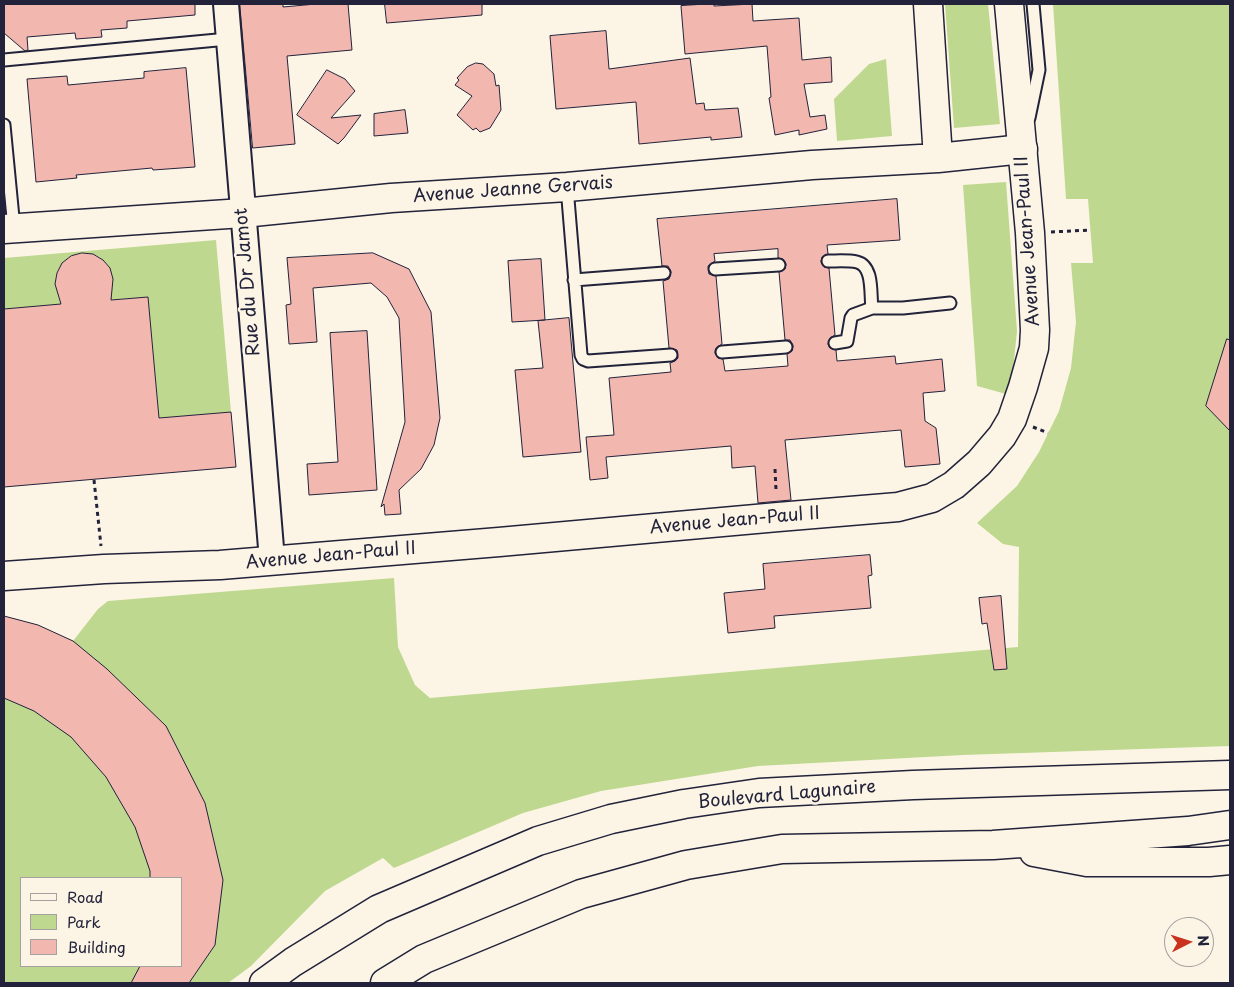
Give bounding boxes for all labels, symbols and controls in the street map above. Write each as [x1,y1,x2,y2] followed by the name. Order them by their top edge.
[1011,155,1045,327] street label: Avenue Jean-Paul II
[412,172,614,208] street label: Avenue Jeanne Gervais
[231,207,265,357] street label: Rue du Dr Jamot
[649,503,821,539] street label: Avenue Jean-Paul II
[245,538,417,574] street label: Avenue Jean-Paul II
[697,776,877,814] street label: Boulevard Lagunaire
[20,877,182,967] legend
[67,885,103,908] text: Road
[67,910,101,933] text: Park
[1164,917,1214,967] north arrow
[1193,934,1214,947] text: N
[67,935,126,958] text: Building

